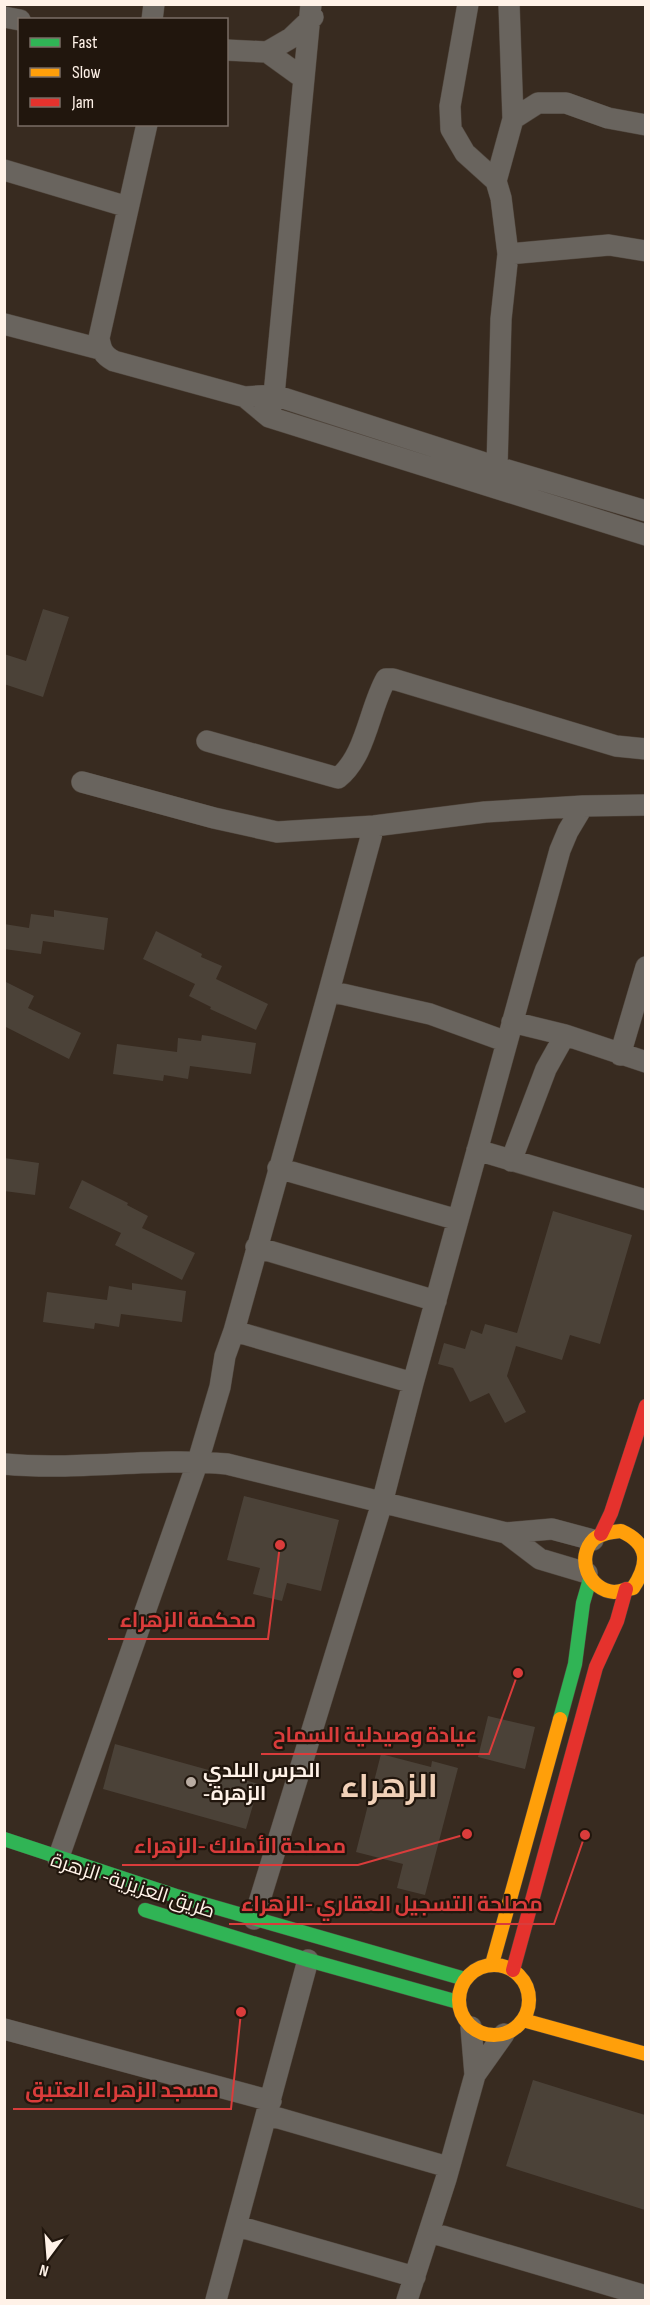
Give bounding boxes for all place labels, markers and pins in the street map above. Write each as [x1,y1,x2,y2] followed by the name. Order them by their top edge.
[108,1600,268,1639] callout: محكمة الزهراء
[261,1715,489,1754] callout: عيادة وصيدلية السماح
[203,1759,321,1806] place label: الحرس البلدي -الزهرة
[184,1775,198,1789] marker: الحرس البلدي -الزهرة
[122,1826,358,1865] callout: مصلحة الأملاك -الزهراء
[229,1885,554,1924] callout: مصلحة التسجيل العقاري -الزهراء
[13,2070,231,2109] callout: مسجد الزهراء العتيق

